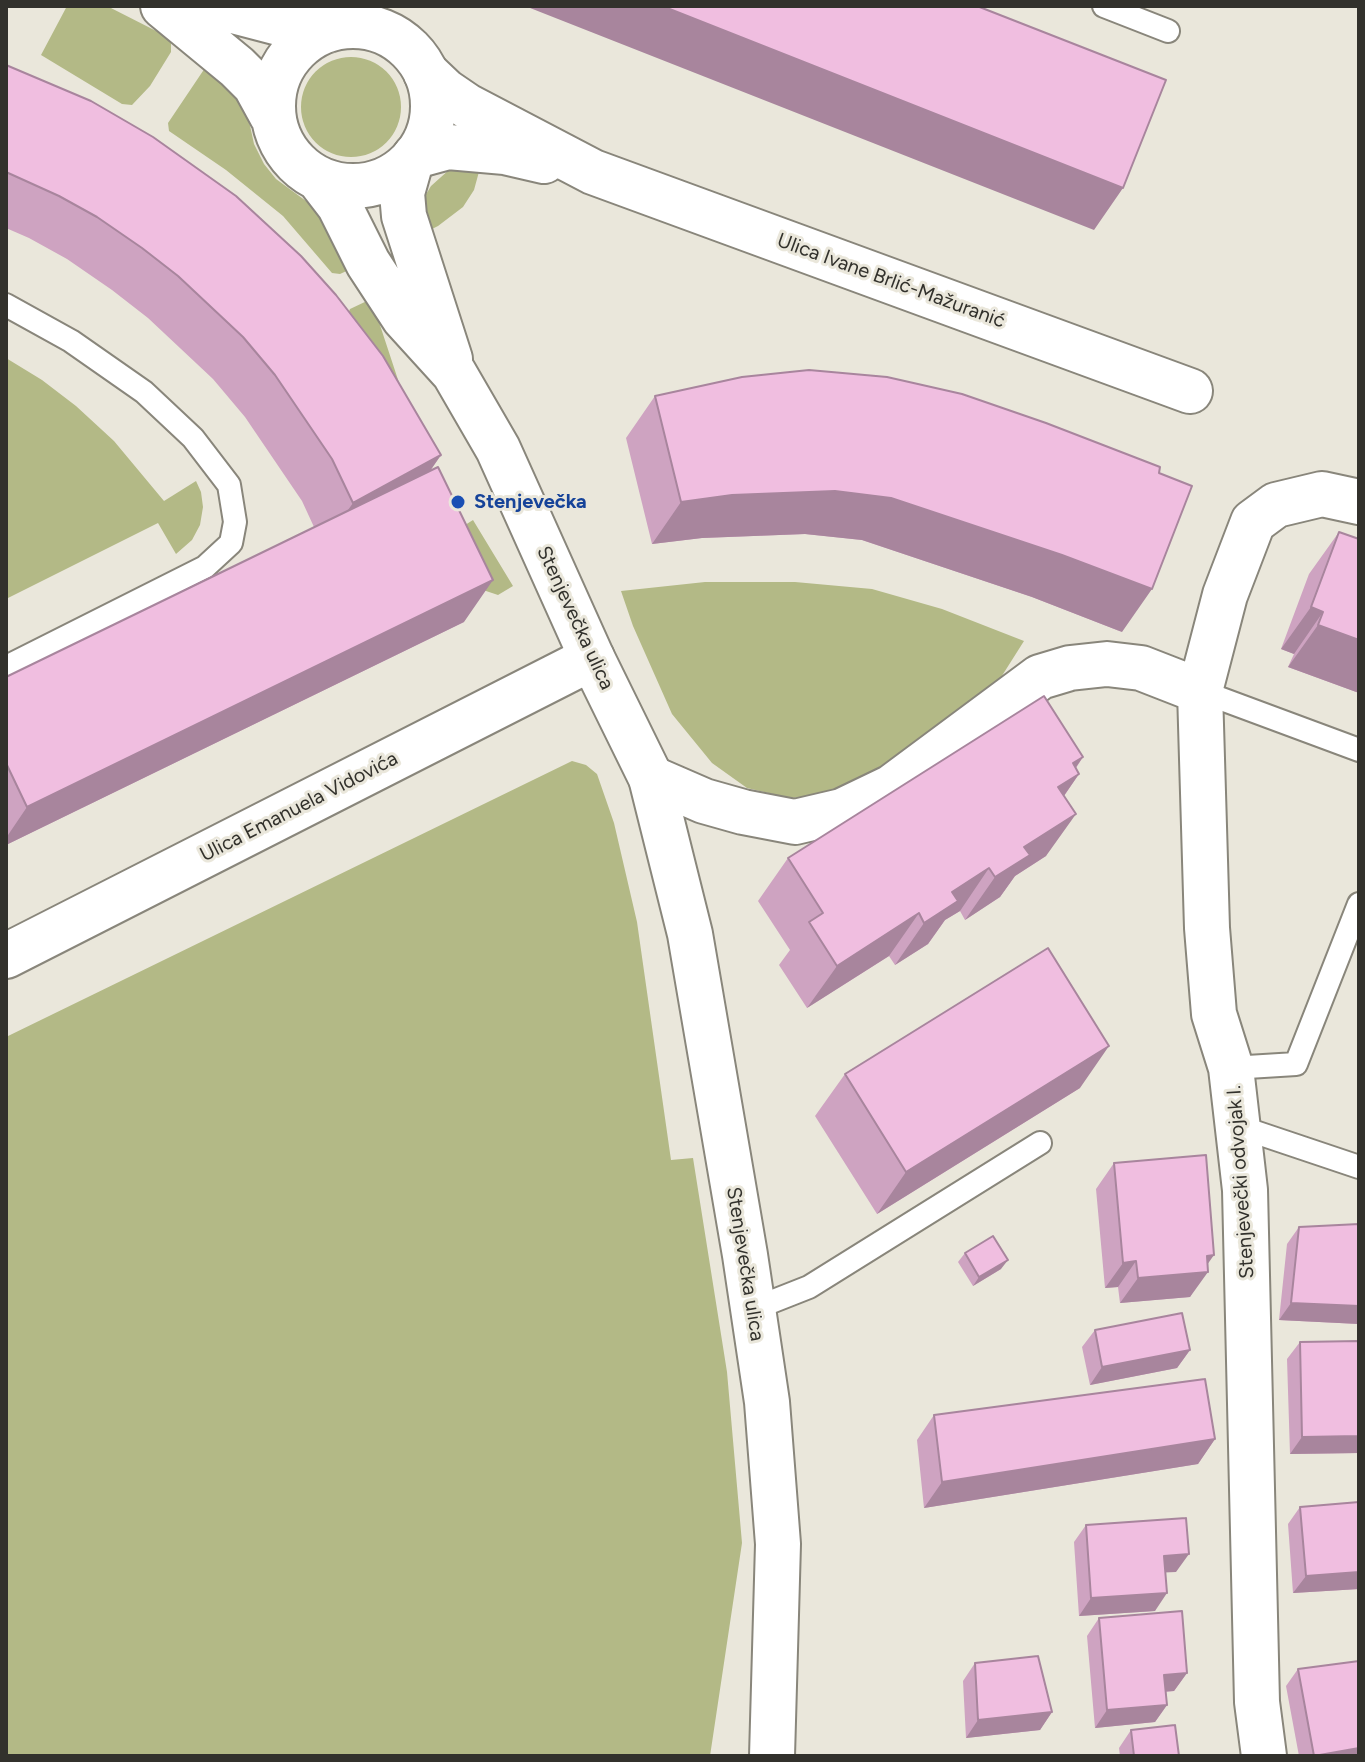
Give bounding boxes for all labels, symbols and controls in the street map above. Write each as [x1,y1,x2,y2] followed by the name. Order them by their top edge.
[774,229,1008,333] street label: Ulica Ivane Brlić-Mažuranić
[474,490,587,514] place label: Stenjevečka
[449,493,467,511] marker: Stenjevečka
[531,542,619,694] street label: Stenjevečka ulica
[196,747,402,867] street label: Ulica Emanuela Vidovića
[1222,1084,1260,1280] street label: Stenjevečki odvojak I.
[721,1185,769,1343] street label: Stenjevečka ulica

